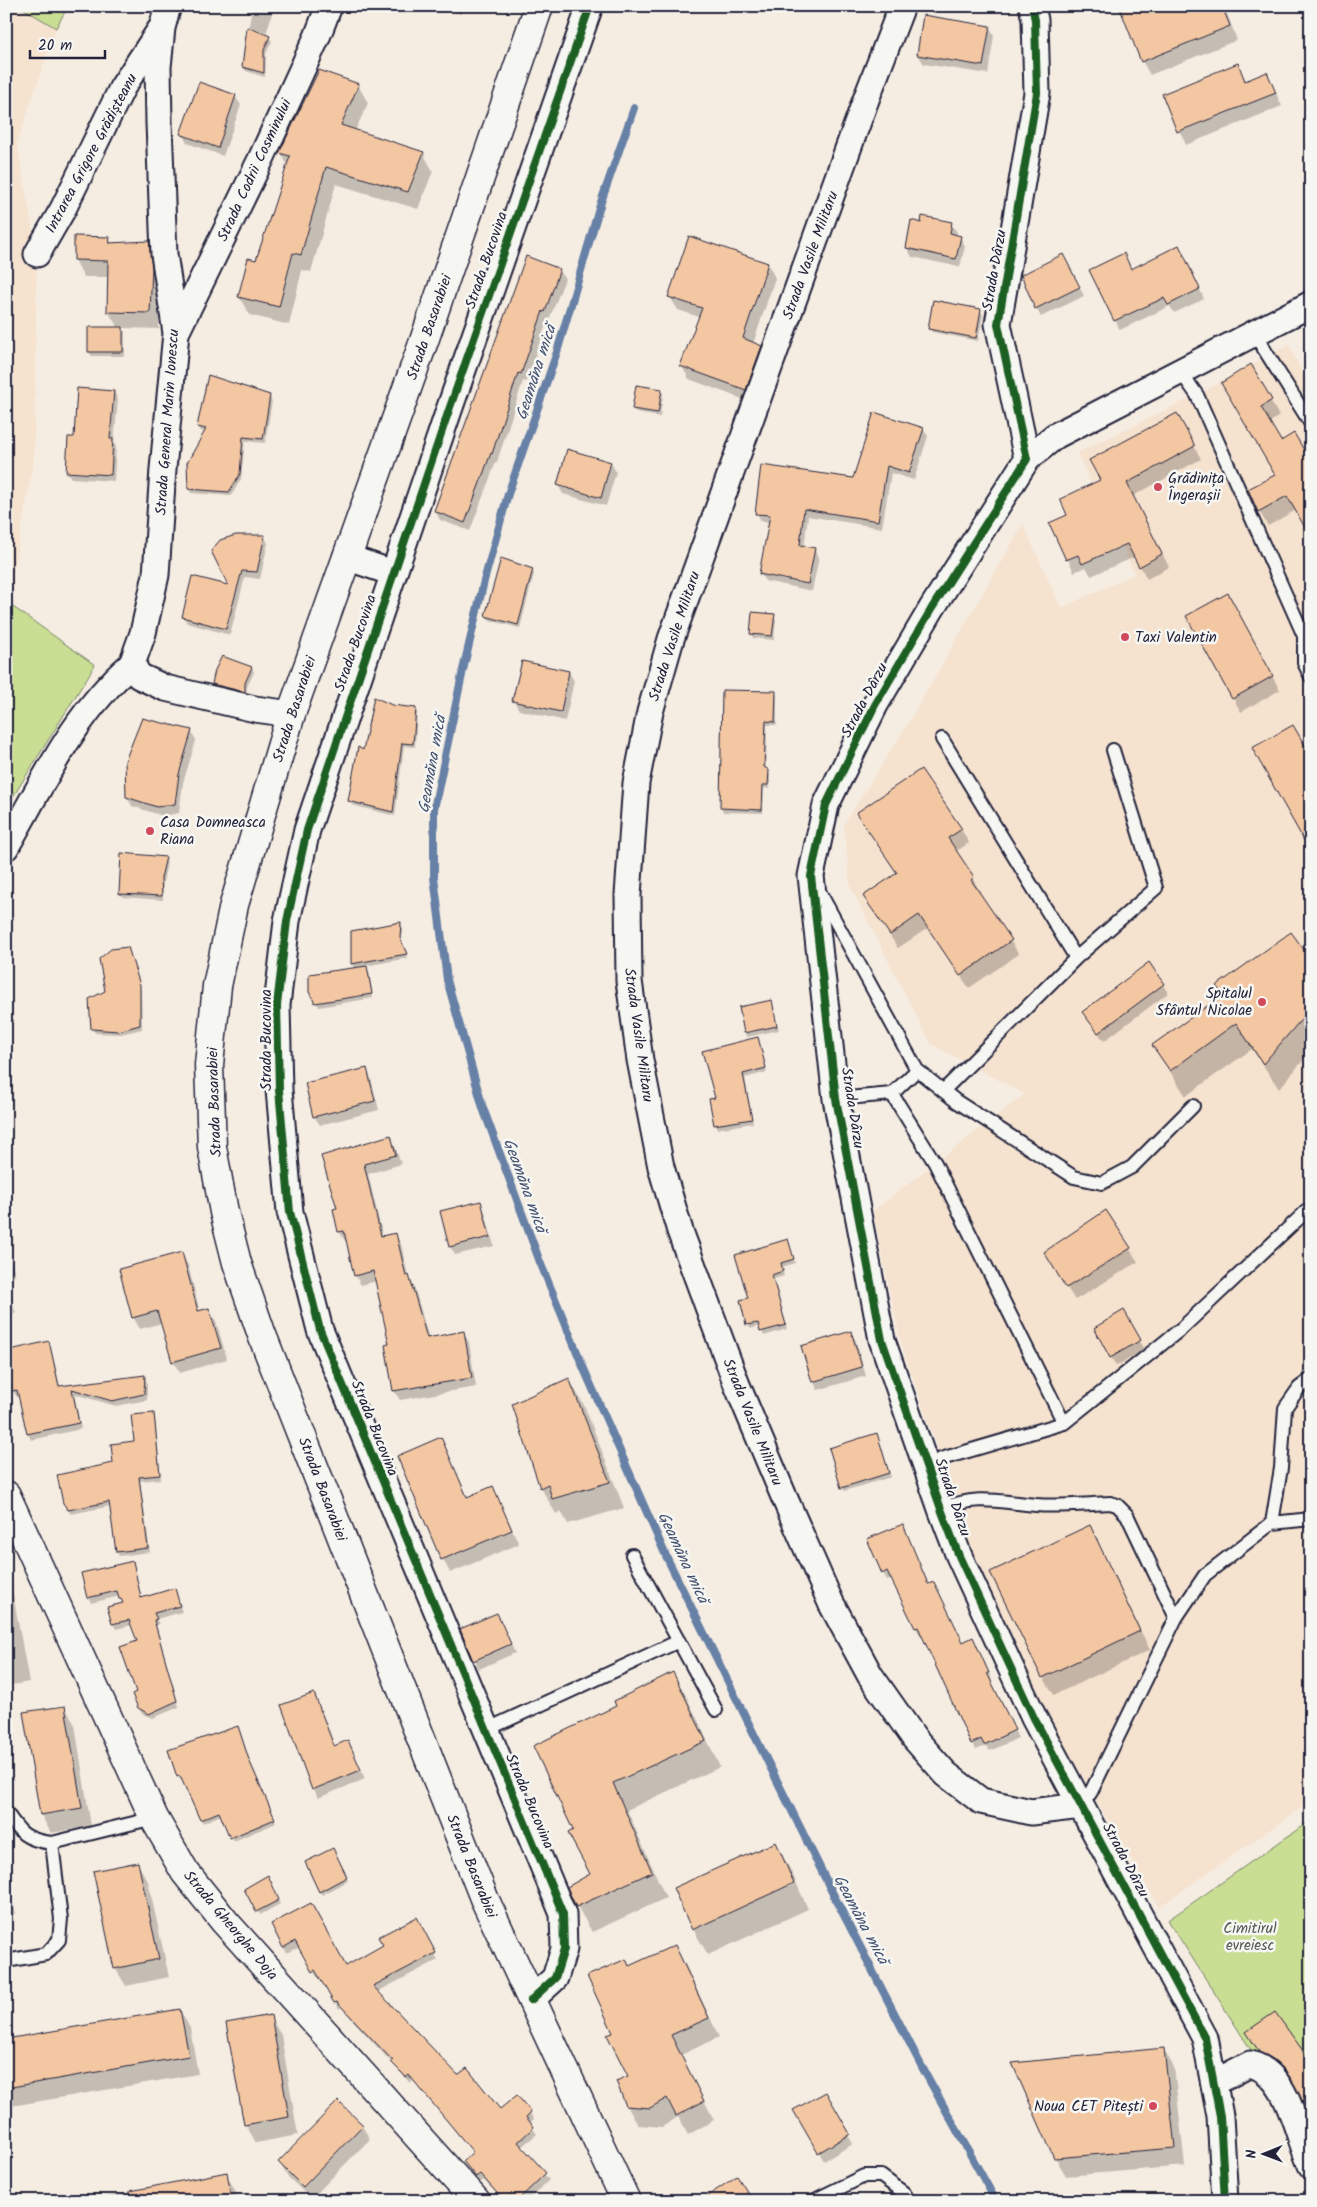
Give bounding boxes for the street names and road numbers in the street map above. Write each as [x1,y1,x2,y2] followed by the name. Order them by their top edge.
[39,69,144,238] street label: Intrarea Grigore Grădișteanu
[211,94,299,246] street label: Strada Codrii Cosminului
[777,188,845,323] street label: Strada Vasile Militaru
[459,208,515,312] street label: Strada Bucovina
[976,228,1014,313] street label: Strada Dârzu
[401,270,460,383] street label: Strada Basarabiei
[150,328,186,516] street label: Strada General Marin Ionescu
[643,568,707,704] street label: Strada Vasile Militaru
[328,591,384,695] street label: Strada Bucovina
[267,652,324,765] street label: Strada Basarabiei
[835,659,895,742] street label: Strada Dârzu
[617,966,659,1104] street label: Strada Vasile Militaru
[255,989,279,1091] street label: Strada Bucovina
[201,1045,229,1157] street label: Strada Basarabiei
[834,1066,870,1150] street label: Strada Dârzu
[716,1355,789,1490] street label: Strada Vasile Militaru
[344,1377,404,1480] street label: Strada Bucovina
[291,1434,354,1546] street label: Strada Basarabiei
[927,1455,977,1540] street label: Strada Dârzu
[498,1750,560,1853] street label: Strada Bucovina
[439,1811,503,1923] street label: Strada Basarabiei
[1095,1819,1155,1902] street label: Strada Dârzu
[177,1865,284,1986] street label: Strada Gheorghe Doja

